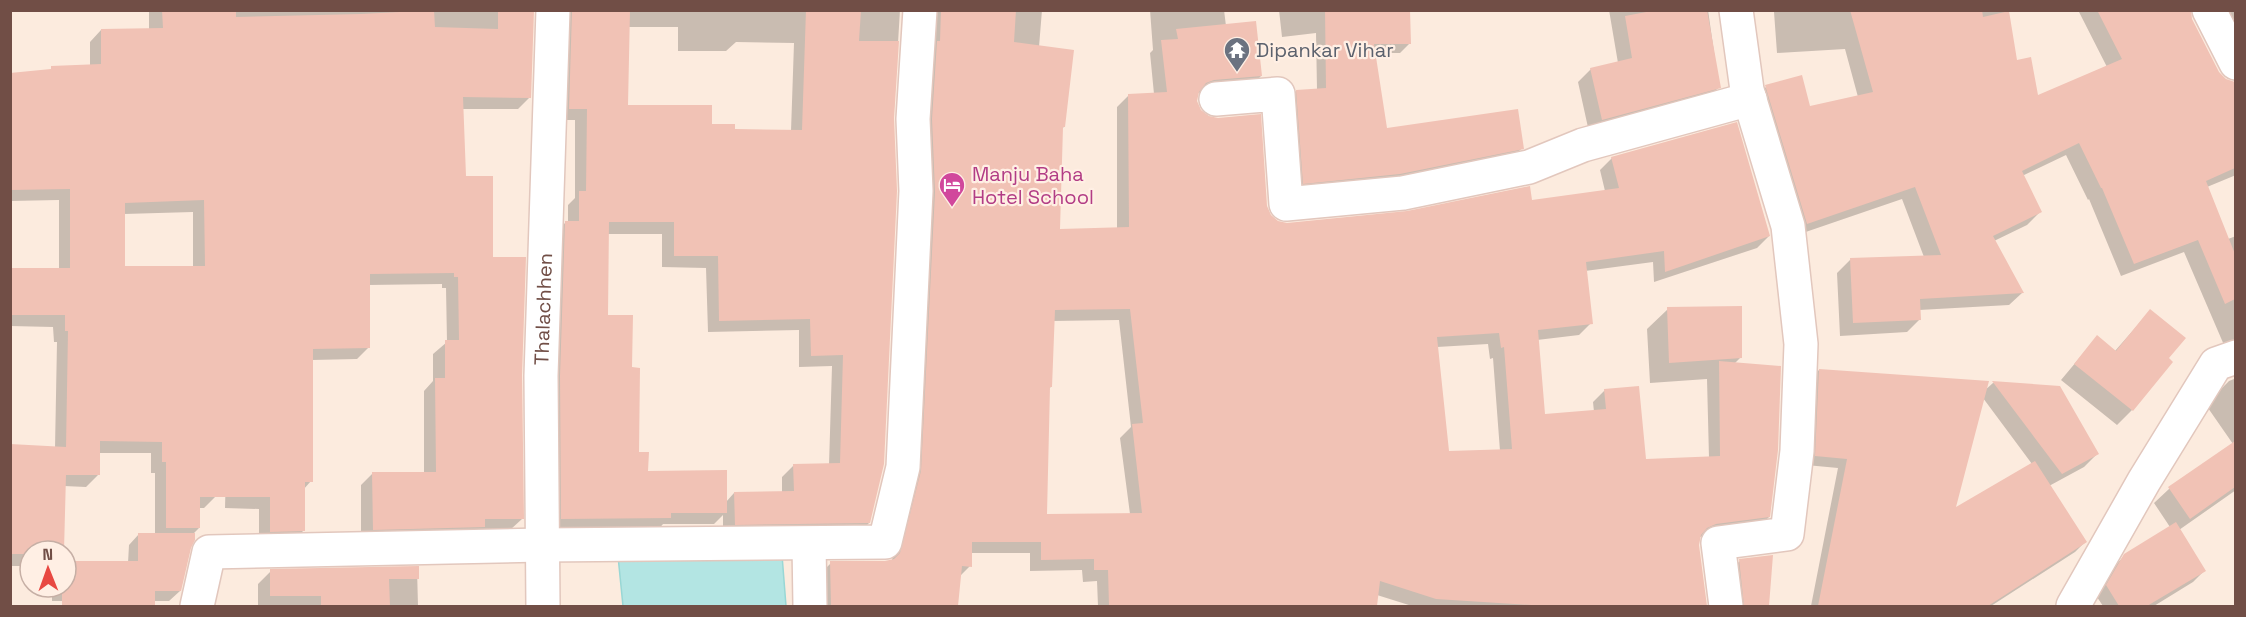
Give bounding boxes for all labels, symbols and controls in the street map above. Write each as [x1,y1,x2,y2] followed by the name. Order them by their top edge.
[1222,35,1252,73] temple icon: Dipankar Vihar
[1256,37,1394,63] place label: Dipankar Vihar
[972,161,1094,210] place label: Manju Baha Hotel School
[937,170,967,208] hotel icon: Manju Baha Hotel School
[528,253,558,366] street label: Thalachhen
[18,539,78,599] north arrow
[42,544,53,565] text: N

